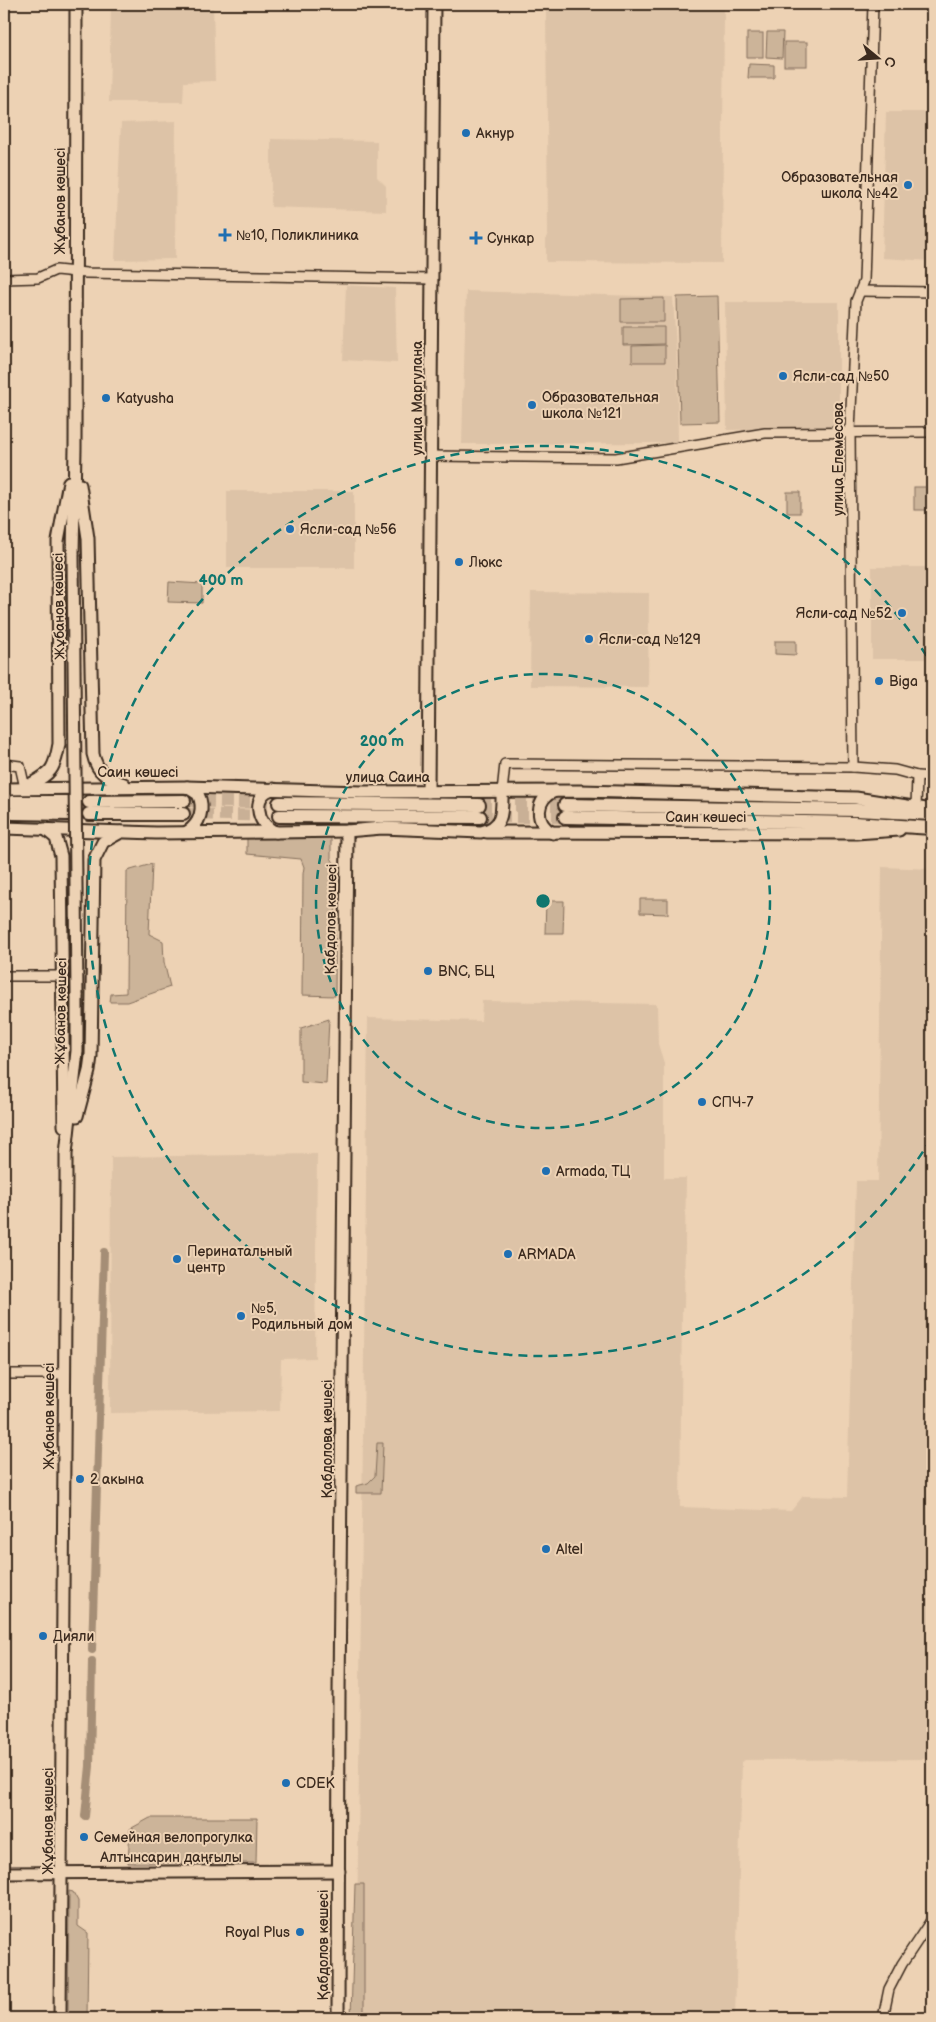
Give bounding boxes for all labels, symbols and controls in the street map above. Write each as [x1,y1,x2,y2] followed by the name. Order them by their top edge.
[854,32,904,82] north arrow
[880,55,899,69] text: С
[475,125,514,142] place label: Акнур
[460,127,472,139] marker: Акнур
[52,148,69,255] street label: Жұбанов көшесі
[781,169,899,202] place label: Образовательная школа №42
[902,179,914,191] marker: Образовательная школа №42
[236,227,360,244] place label: №10, Поликлиника
[218,228,232,242] marker: №10, Поликлиника
[487,230,534,247] place label: Сункар
[469,231,483,245] marker: Сункар
[409,340,426,455] street label: улица Маргулана
[793,368,889,385] place label: Ясли-сад №50
[777,370,789,382] marker: Ясли-сад №50
[542,389,659,422] place label: Образовательная школа №121
[116,390,174,407] place label: Katyusha
[100,392,112,404] marker: Katyusha
[526,399,538,411] marker: Образовательная школа №121
[830,401,847,516] street label: улица Елемесова
[300,521,397,538] place label: Ясли-сад №56
[284,523,296,535] marker: Ясли-сад №56
[50,552,68,660] street label: Жұбанов көшесі
[468,554,503,571] place label: Люкс
[453,556,465,568] marker: Люкс
[199,571,243,590] text: 400 m
[796,605,893,622] place label: Ясли-сад №52
[896,607,908,619] marker: Ясли-сад №52
[599,631,701,648] place label: Ясли-сад №129
[583,633,595,645] marker: Ясли-сад №129
[889,673,918,690] place label: Biga
[873,675,885,687] marker: Biga
[360,732,404,751] text: 200 m
[97,764,179,781] street label: Саин көшесі
[346,769,431,786] street label: улица Саина
[665,809,747,826] street label: Саин көшесі
[322,863,340,975] street label: Қабдолов көшесі
[534,892,552,910] centre of rings
[52,957,70,1065] street label: Жұбанов көшесі
[438,963,495,980] place label: BNC, БЦ
[422,965,434,977] marker: BNC, БЦ
[712,1094,753,1111] place label: СПЧ-7
[696,1096,708,1108] marker: СПЧ-7
[556,1163,631,1180] place label: Armada, ТЦ
[540,1165,552,1177] marker: Armada, ТЦ
[187,1243,293,1276] place label: Перинатальный центр
[518,1246,576,1263] place label: ARMADA
[502,1248,514,1260] marker: ARMADA
[171,1253,183,1265] marker: Перинатальный центр
[251,1300,353,1333] place label: №5, Родильный дом
[235,1310,247,1322] marker: №5, Родильный дом
[41,1363,58,1470] street label: Жұбанов көшесі
[319,1379,336,1499] street label: Қабдолова көшесі
[90,1471,145,1488] place label: 2 акына
[74,1473,86,1485] marker: 2 акына
[556,1541,583,1558] place label: Altel
[540,1543,552,1555] marker: Altel
[53,1628,94,1645] place label: Дияли
[37,1630,49,1642] marker: Дияли
[40,1768,57,1875] street label: Жұбанов көшесі
[296,1775,335,1792] place label: CDEK
[280,1777,292,1789] marker: CDEK
[94,1829,254,1846] place label: Семейная велопрогулка
[78,1831,90,1843] marker: Семейная велопрогулка
[99,1849,242,1866] street label: Алтынсарин даңғылы
[315,1890,332,2000] street label: Қабдолов көшесі
[225,1924,290,1941] place label: Royal Plus
[294,1926,306,1938] marker: Royal Plus

